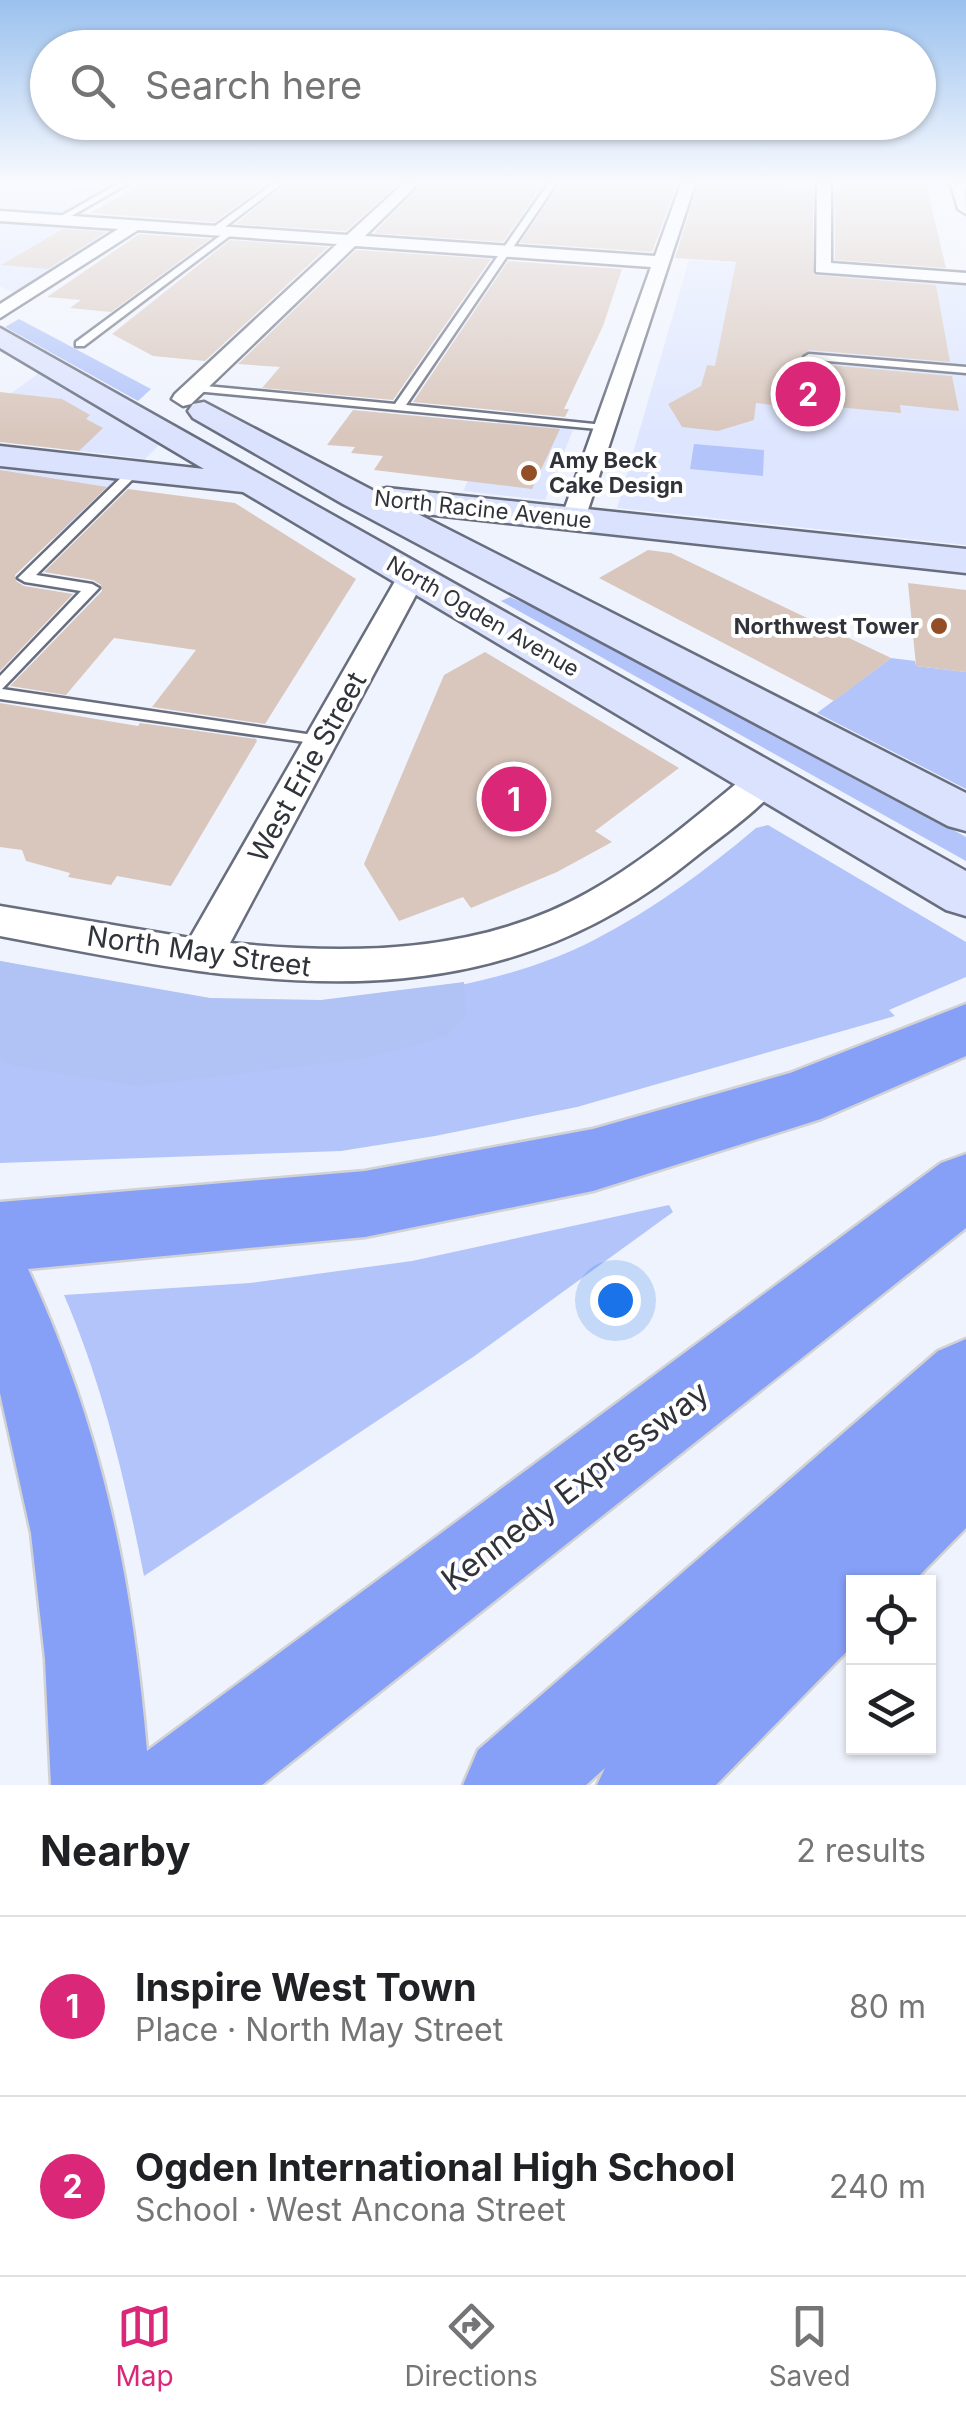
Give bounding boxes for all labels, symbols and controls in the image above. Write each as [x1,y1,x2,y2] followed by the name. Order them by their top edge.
[30,30,936,140] search box
[65,58,120,113] icon: search
[145,62,362,108] text: Search here
[776,356,840,432] pin: 2
[549,447,684,498] place label: Amy Beck Cake Design
[518,462,540,484] marker: Amy Beck Cake Design
[373,485,593,533] street label: North Racine Avenue
[382,550,584,682] street label: North Ogden Avenue
[734,613,919,639] place label: Northwest Tower
[928,615,950,637] marker: Northwest Tower
[241,666,373,868] street label: West Erie Street
[482,762,546,836] pin: 1
[85,918,313,984] street label: North May Street
[590,1275,641,1326] your location
[434,1373,716,1599] street label: Kennedy Expressway
[846,1575,936,1755] map controls
[846,1575,936,1665] button: locate
[846,1665,936,1755] button: layers
[40,1825,191,1876] text: Nearby
[796,1831,926,1870] text: 2 results
[135,1964,477,2010] text: Inspire West Town
[66,1987,79,2026] text: 1
[849,1987,926,2026] text: 80 m
[135,2010,503,2049] text: Place · North May Street
[135,2144,735,2190] text: Ogden International High School
[62,2167,83,2206] text: 2
[829,2167,926,2206] text: 240 m
[135,2190,566,2229] text: School · West Ancona Street
[115,2299,174,2393] tab: Map
[404,2299,538,2393] tab: Directions
[769,2299,851,2393] tab: Saved

